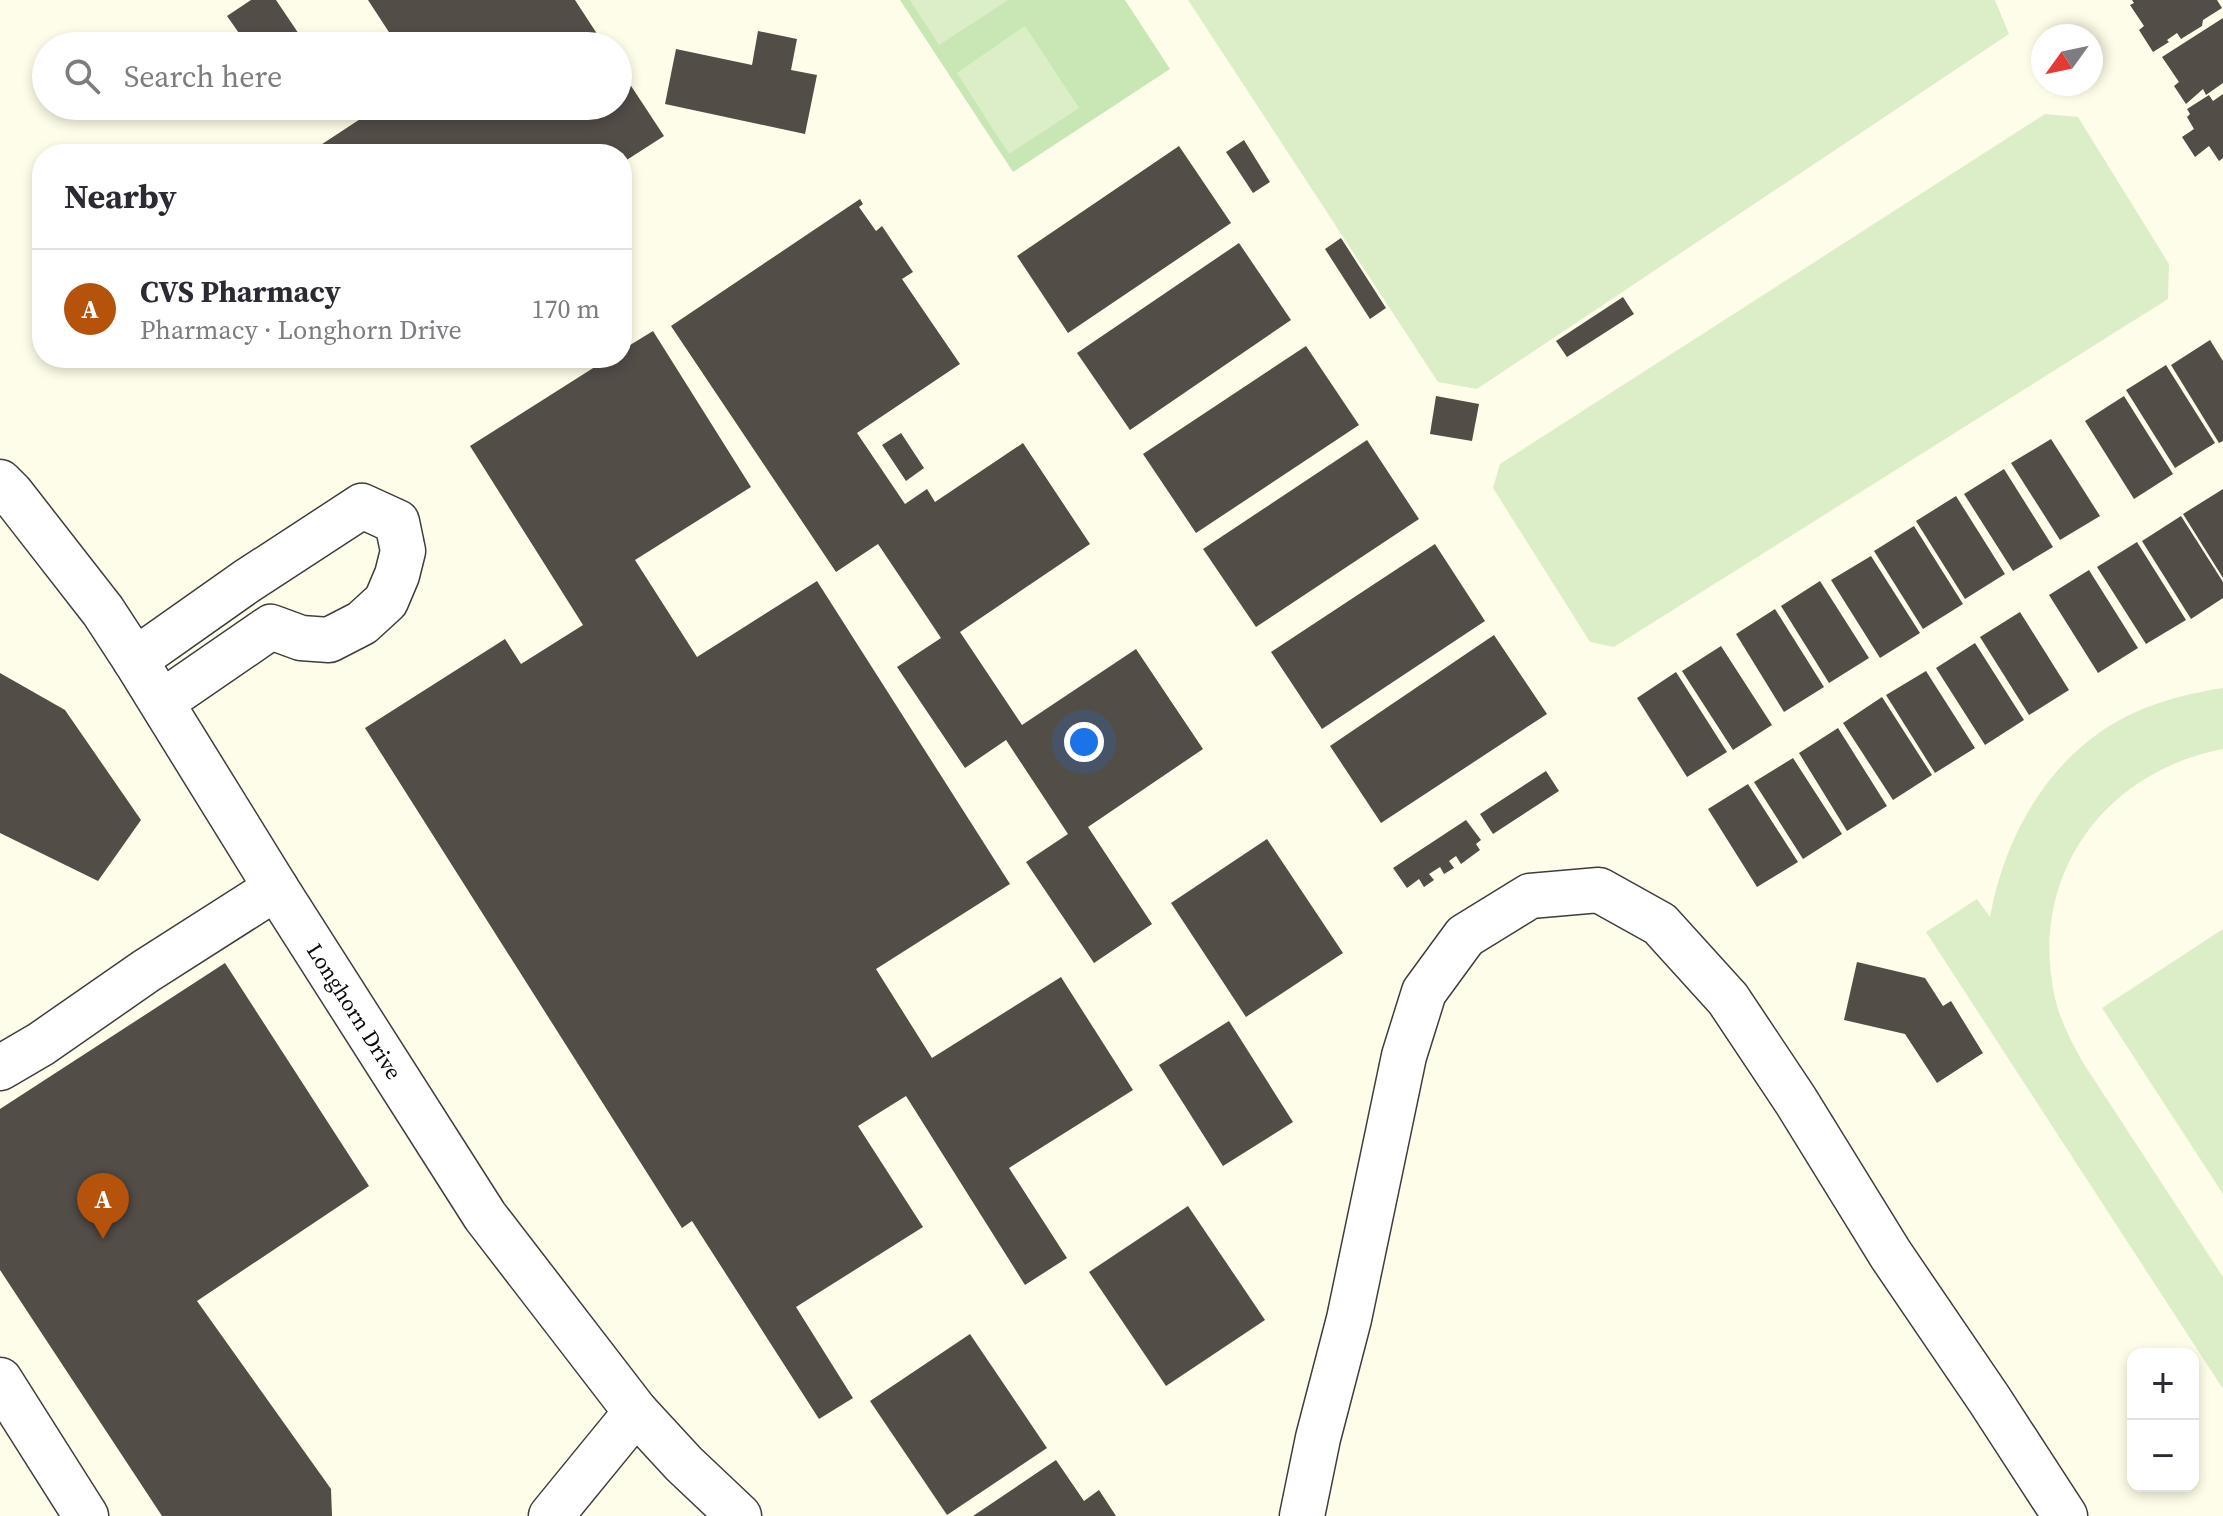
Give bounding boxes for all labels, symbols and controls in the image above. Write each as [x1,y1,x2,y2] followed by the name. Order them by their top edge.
[2031,24,2103,96] north arrow
[32,32,632,120] search box
[60,54,104,98] icon: search
[124,56,282,97] text: Search here
[64,173,177,219] text: Nearby
[140,271,341,312] text: CVS Pharmacy
[81,291,99,327] text: A
[532,291,600,327] text: 170 m
[140,312,462,348] text: Pharmacy · Longhorn Drive
[1064,722,1104,762] your location
[300,938,409,1085] street label: Longhorn Drive
[77,1173,129,1239] pin: A
[2127,1348,2199,1492] map controls
[2127,1348,2199,1420] button: +
[2127,1420,2199,1492] button: −

